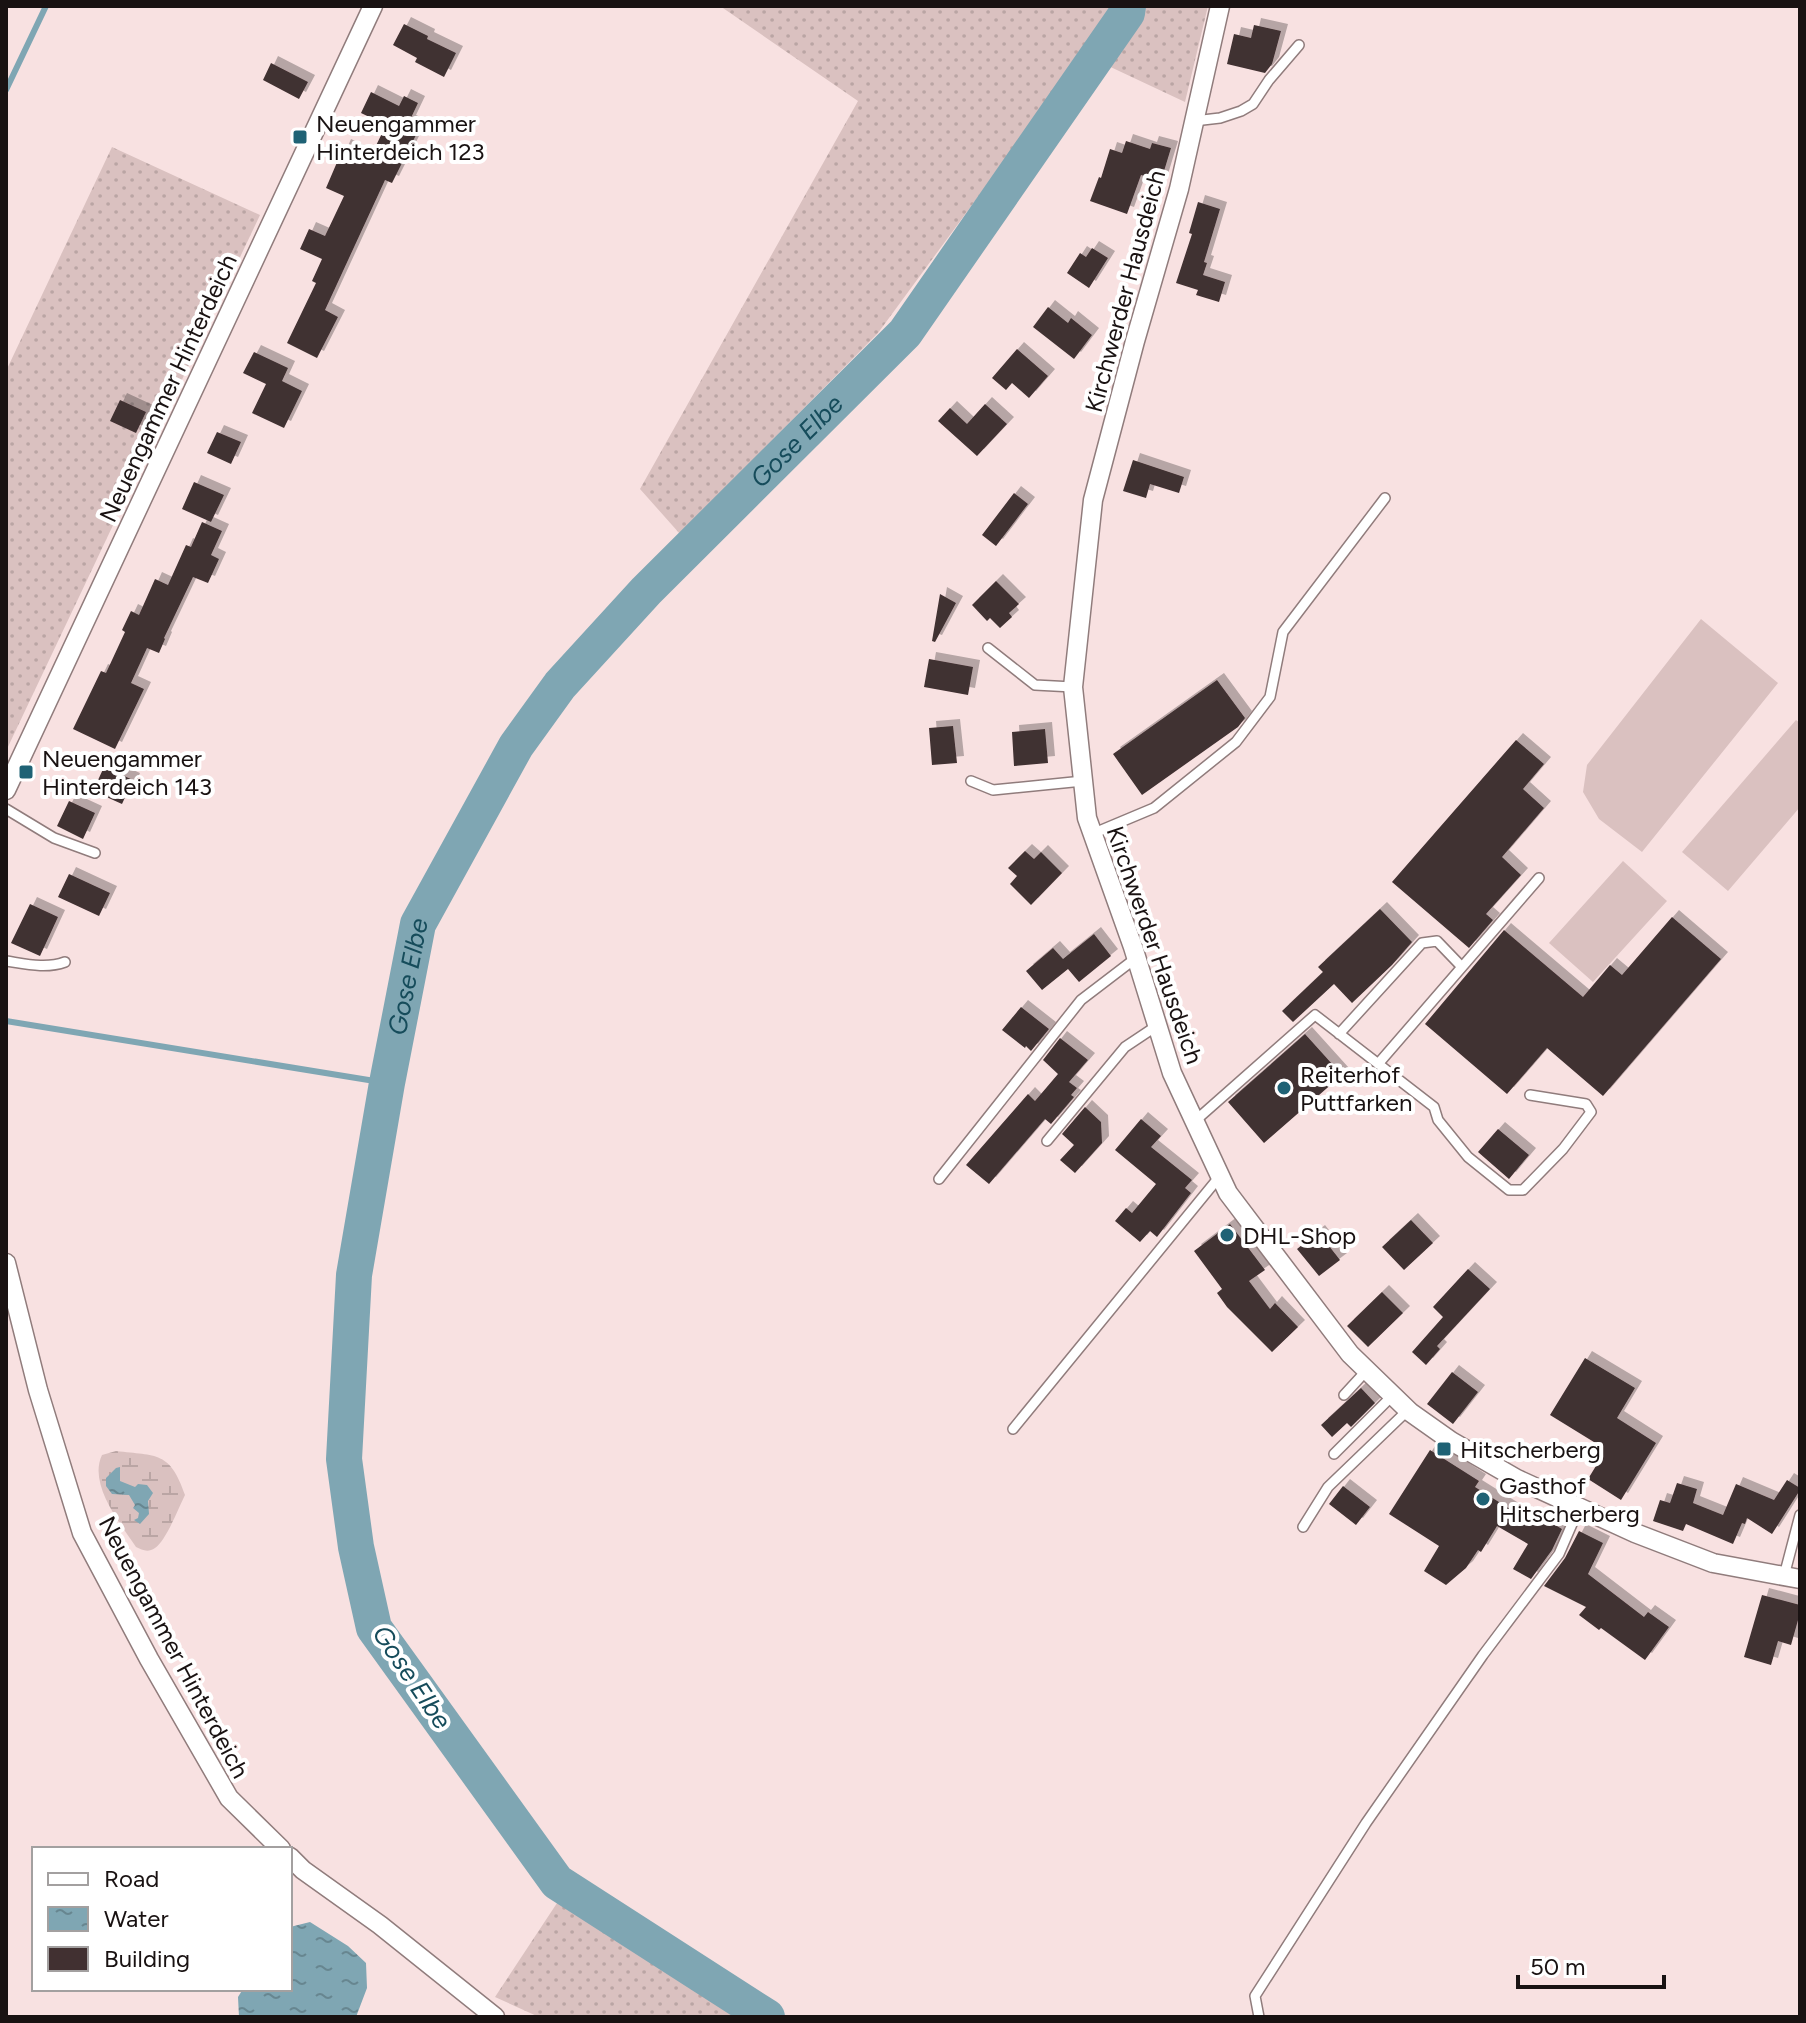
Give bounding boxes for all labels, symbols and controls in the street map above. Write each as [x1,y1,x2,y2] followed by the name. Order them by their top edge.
[316,109,485,166] place label: Neuengammer Hinterdeich 123
[291,128,309,146] marker: Neuengammer Hinterdeich 123
[1079,167,1171,415] street label: Kirchwerder Hausdeich
[93,249,243,527] street label: Neuengammer Hinterdeich
[743,388,850,494] water label: Gose Elbe
[42,744,212,801] place label: Neuengammer Hinterdeich 143
[17,763,35,781] marker: Neuengammer Hinterdeich 143
[1101,822,1209,1068] street label: Kirchwerder Hausdeich
[381,915,435,1038] water label: Gose Elbe
[1300,1060,1412,1117] place label: Reiterhof Puttfarken
[1275,1079,1293,1097] marker: Reiterhof Puttfarken
[1243,1221,1356,1250] place label: DHL-Shop
[1218,1226,1236,1244] marker: DHL-Shop
[1460,1435,1601,1464] place label: Hitscherberg
[1435,1440,1453,1458] marker: Hitscherberg
[1499,1471,1640,1528] place label: Gasthof Hitscherberg
[1474,1490,1492,1508] marker: Gasthof Hitscherberg
[93,1511,255,1783] street label: Neuengammer Hinterdeich
[366,1619,458,1735] water label: Gose Elbe
[32,1847,292,1991] legend
[104,1864,159,1893] text: Road
[104,1904,169,1933] text: Water
[1518,1939,1664,1989] scale bar
[104,1944,190,1973] text: Building
[1530,1952,1586,1981] text: 50 m

